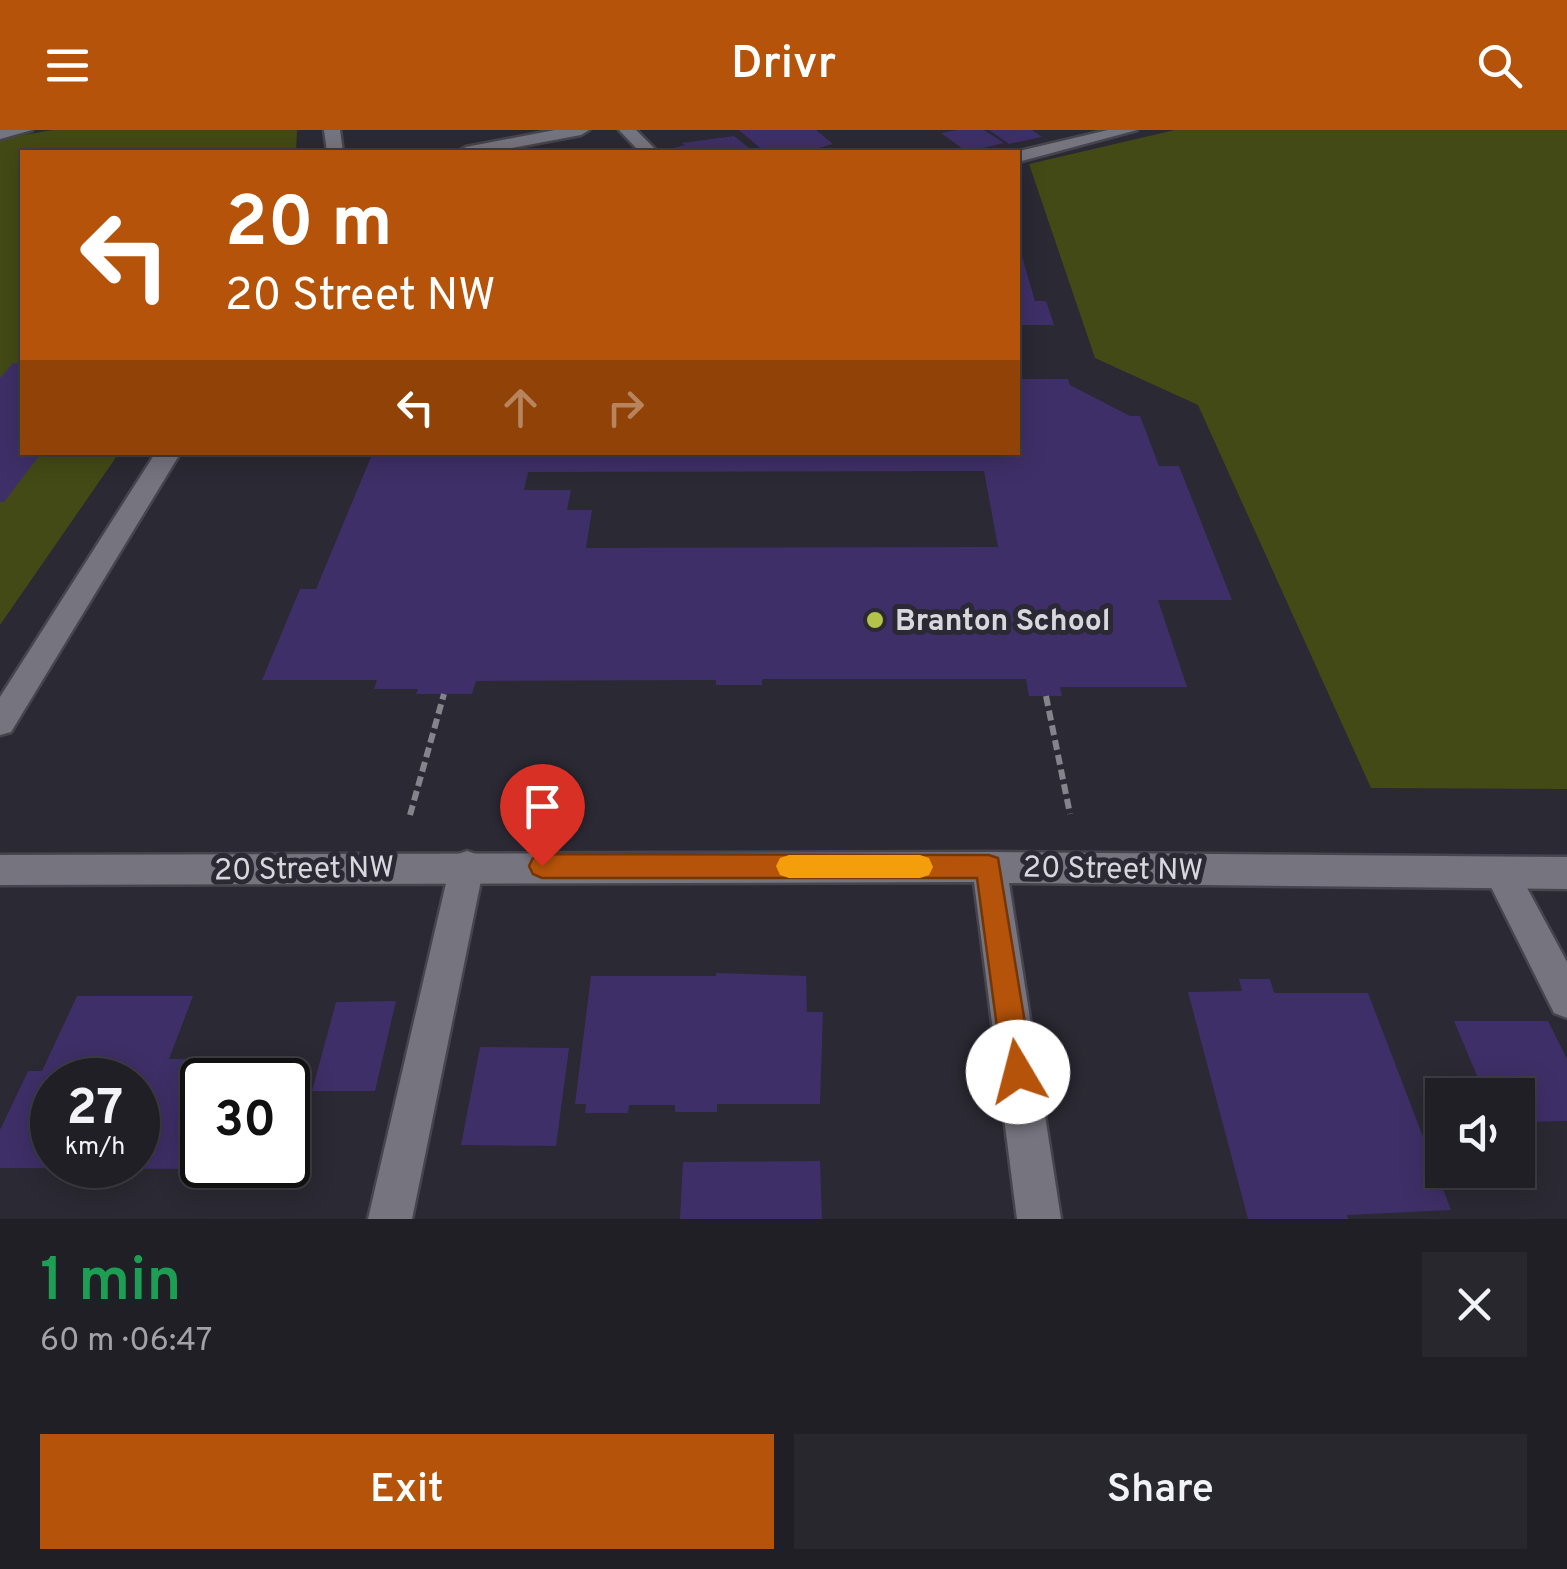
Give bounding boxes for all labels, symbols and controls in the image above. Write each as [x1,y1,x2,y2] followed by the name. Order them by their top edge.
[731,37,836,94] text: Drivr
[40,38,95,93] icon: menu
[1472,38,1527,93] icon: search
[225,182,393,271] text: 20 m
[60,190,190,320] icon: left
[225,269,496,326] text: 20 Street NW
[388,380,443,435] icon: left
[493,380,548,435] icon: ahead
[598,380,653,435] icon: right
[895,604,1111,641] place label: Branton School
[864,609,886,631] marker: Branton School
[500,764,585,867] pin
[515,779,570,834] icon: arrive
[214,850,395,891] street label: 20 Street NW
[1022,850,1203,891] street label: 20 Street NW
[966,1020,1070,1124] position arrow
[180,1058,310,1188] speed limit sign: 30
[1425,1078,1535,1188] map controls
[1425,1078,1535,1188] button: sound
[67,1079,123,1142] text: 27
[65,1132,125,1164] text: km/h
[40,1246,181,1322] text: 1 min
[1422,1252,1527,1357] button: close
[40,1322,212,1362] text: 60 m · 06:47
[40,1434,774,1549] button: Exit
[794,1434,1527,1549] button: Share

